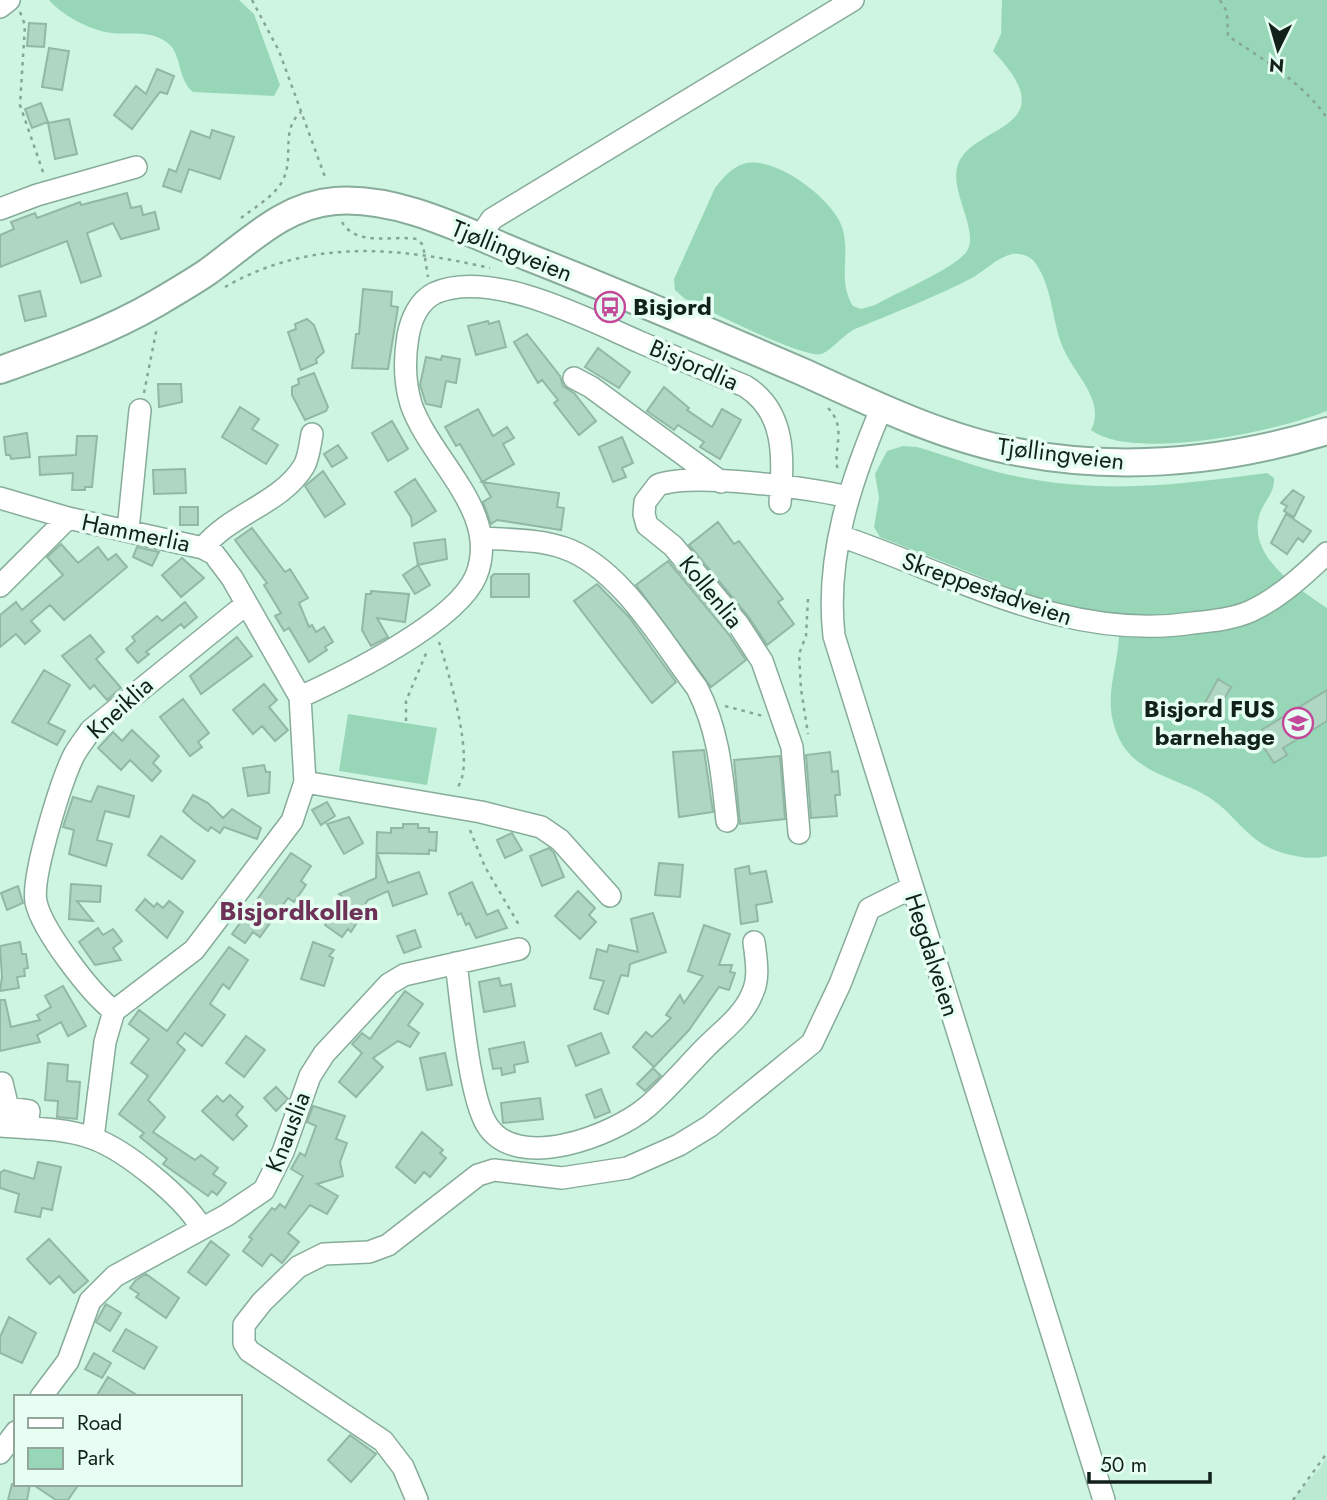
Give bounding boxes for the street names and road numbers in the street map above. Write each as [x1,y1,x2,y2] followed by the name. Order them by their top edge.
[446,210,578,291] street label: Tjøllingveien
[644,330,744,399] street label: Bisjordlia
[996,428,1127,479] street label: Tjøllingveien
[79,504,194,561] street label: Hammerlia
[897,543,1077,634] street label: Skreppestadveien
[671,548,752,636] street label: Kollenlia
[79,668,161,747] street label: Kneiklia
[896,889,969,1021] street label: Hegdalveien
[256,1087,319,1177] street label: Knauslia

